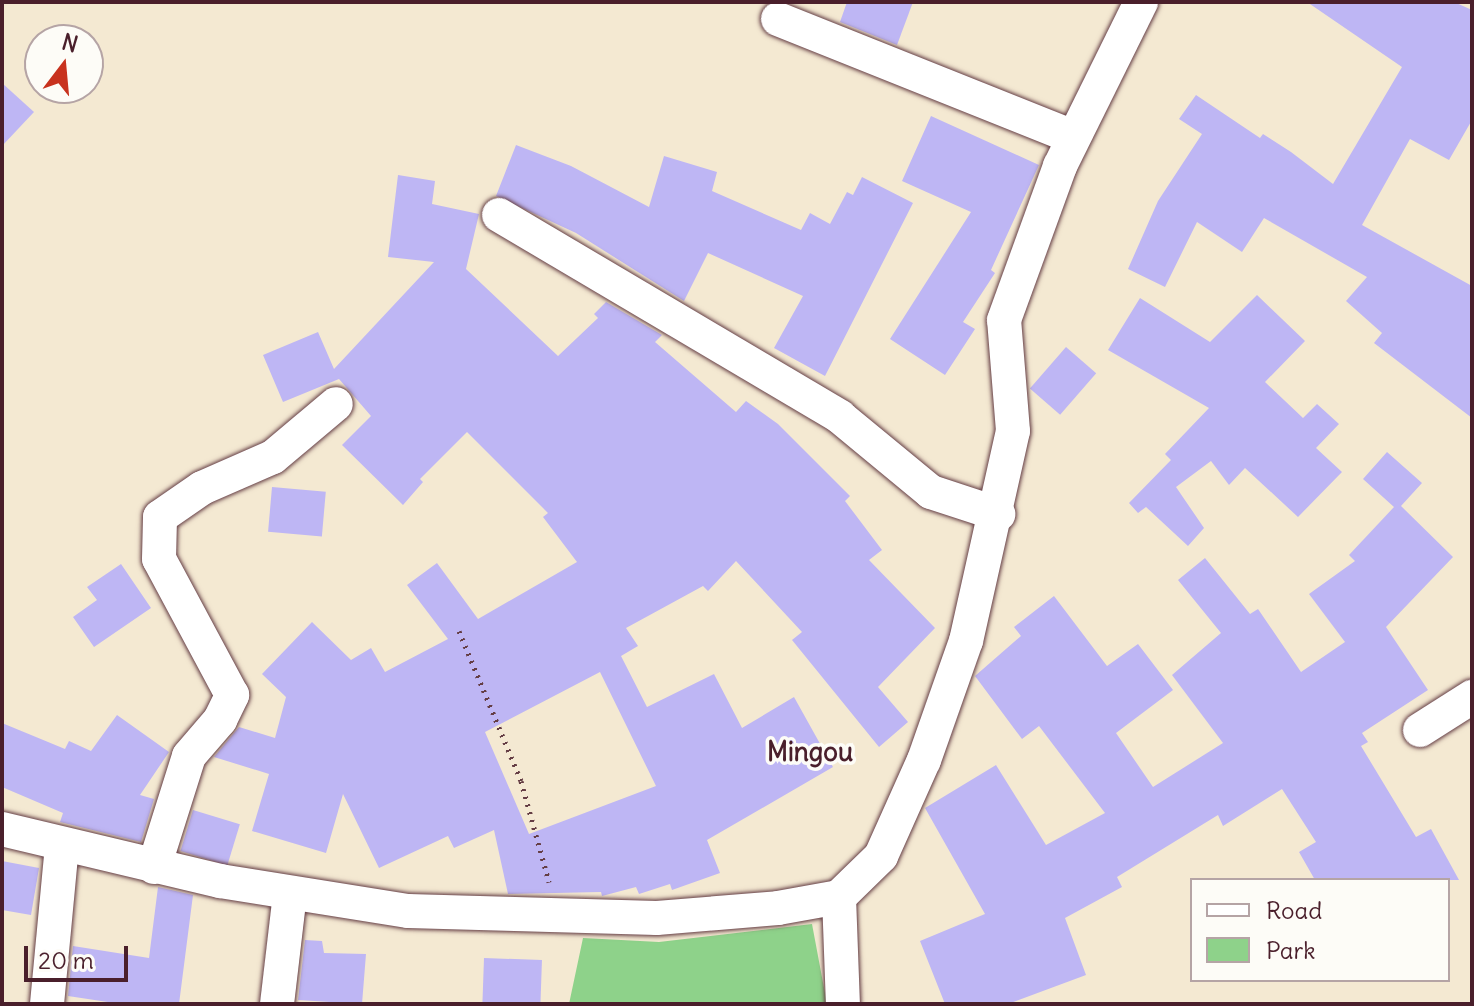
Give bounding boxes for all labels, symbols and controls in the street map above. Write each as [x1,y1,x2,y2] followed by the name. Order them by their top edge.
[24,24,104,104] north arrow
[59,27,81,58] text: N
[767,736,853,768] district label: Mingou
[1190,878,1450,982] legend
[1266,895,1322,925] text: Road
[28,930,132,980] scale bar
[1266,935,1316,965] text: Park
[38,945,94,975] text: 20 m

